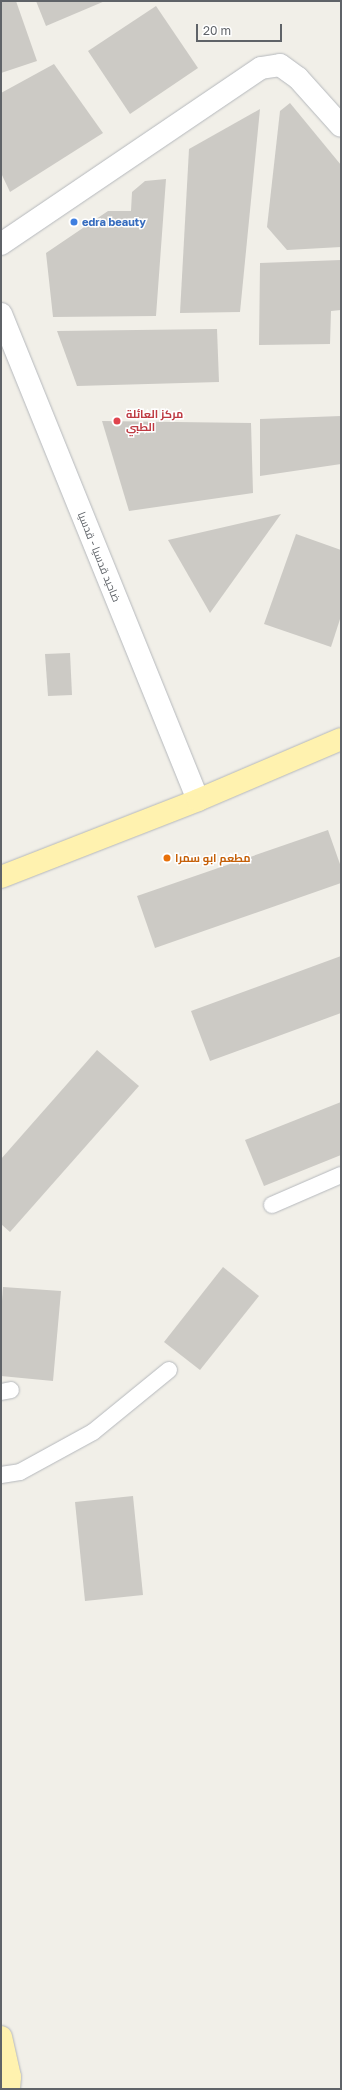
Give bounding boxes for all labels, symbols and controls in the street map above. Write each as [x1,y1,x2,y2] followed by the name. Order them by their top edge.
[198,16,284,42] scale bar
[203,23,231,38] text: 20 m
[82,215,146,229] place label: edra beauty
[69,217,79,227] marker: edra beauty
[126,408,183,434] place label: مركز العائلة الطبي
[111,415,123,427] marker: مركز العائلة الطبي
[75,510,123,604] street label: ضاحيد قدسيا - قدسيا
[175,851,250,865] place label: مطعم ابو سمرا
[162,853,172,863] marker: مطعم ابو سمرا

